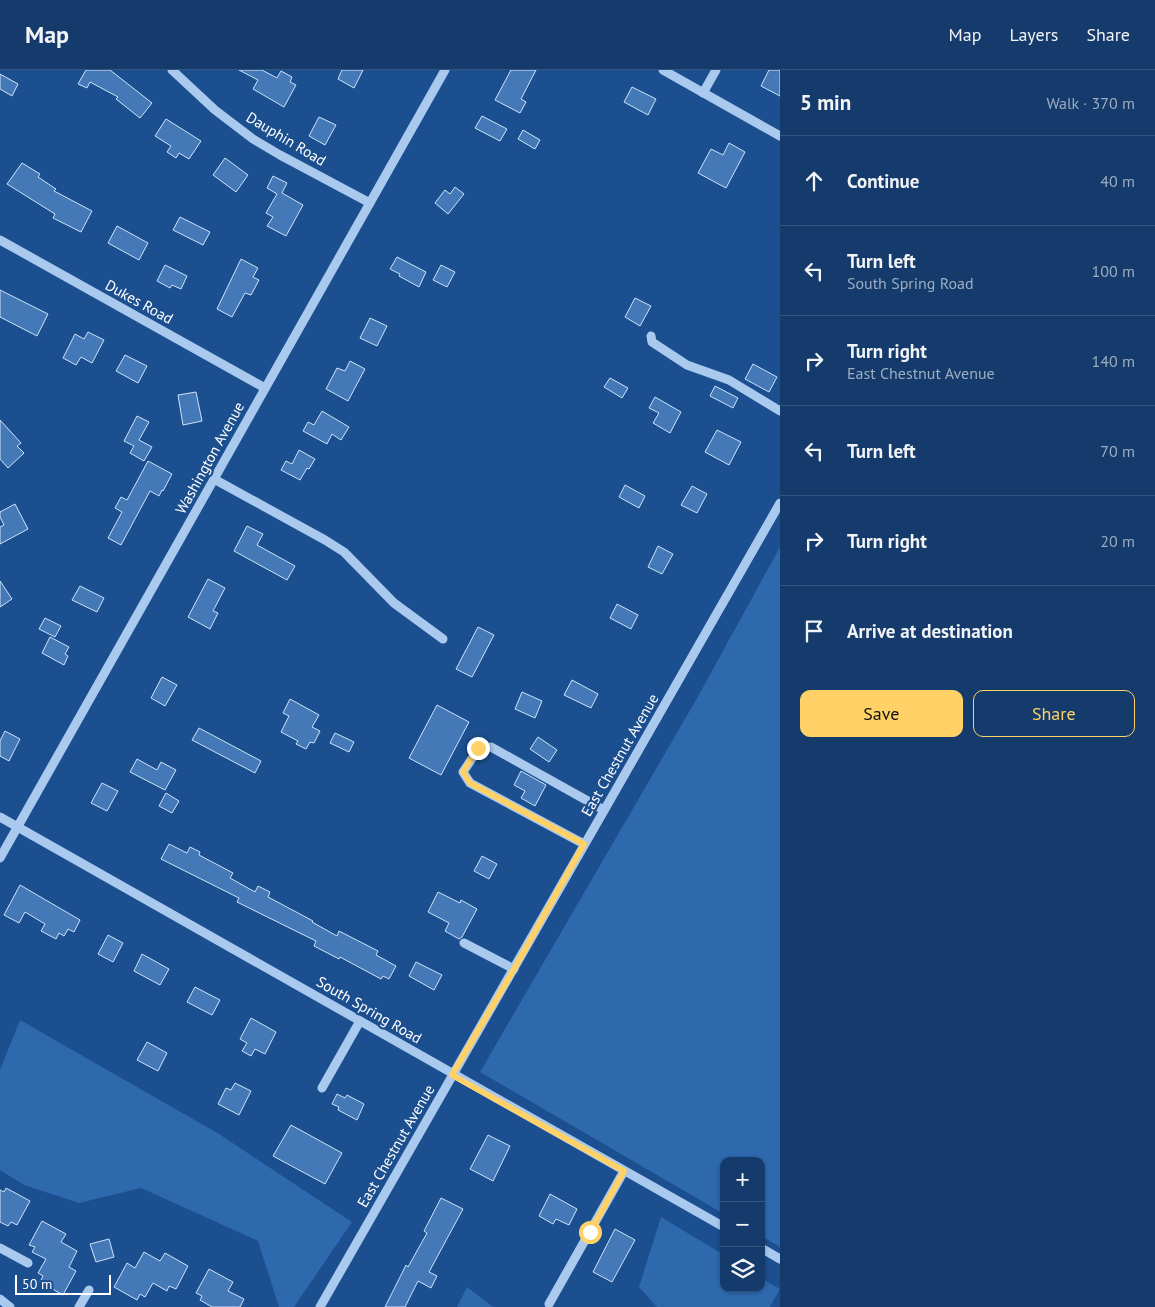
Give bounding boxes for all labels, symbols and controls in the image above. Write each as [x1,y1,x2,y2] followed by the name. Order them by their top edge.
[25,19,69,50] text: Map
[949,23,981,46] text: Map
[1009,23,1058,46] text: Layers
[1086,23,1130,46] text: Share
[800,89,851,116] text: 5 min
[1046,93,1135,113] text: Walk · 370 m
[243,107,330,170] street label: Dauphin Road
[800,167,828,195] icon: ahead
[847,169,919,193] text: Continue
[1100,171,1135,191] text: 40 m
[847,249,916,273] text: Turn left
[800,257,828,285] icon: left
[1092,261,1135,281] text: 100 m
[847,273,974,293] text: South Spring Road
[102,275,176,328] street label: Dukes Road
[847,339,927,363] text: Turn right
[800,347,828,375] icon: right
[1092,351,1135,371] text: 140 m
[847,363,995,383] text: East Chestnut Avenue
[171,398,248,517] street label: Washington Avenue
[800,437,828,465] icon: left
[847,439,916,463] text: Turn left
[1100,441,1135,461] text: 70 m
[800,527,828,555] icon: right
[847,529,927,553] text: Turn right
[1100,531,1135,551] text: 20 m
[800,617,828,645] icon: arrive
[847,619,1013,643] text: Arrive at destination
[577,690,662,819] street label: East Chestnut Avenue
[800,690,963,737] button: Save
[973,690,1135,737] button: Share
[467,737,490,760] route end
[313,972,425,1047] street label: South Spring Road
[353,1081,438,1210] street label: East Chestnut Avenue
[720,1157,765,1292] map controls
[720,1157,765,1202] button: +
[720,1202,765,1247] button: −
[579,1221,602,1244] route start
[720,1247,765,1292] button: layers
[15,1272,111,1295] scale bar
[22,1275,52,1293] text: 50 m

